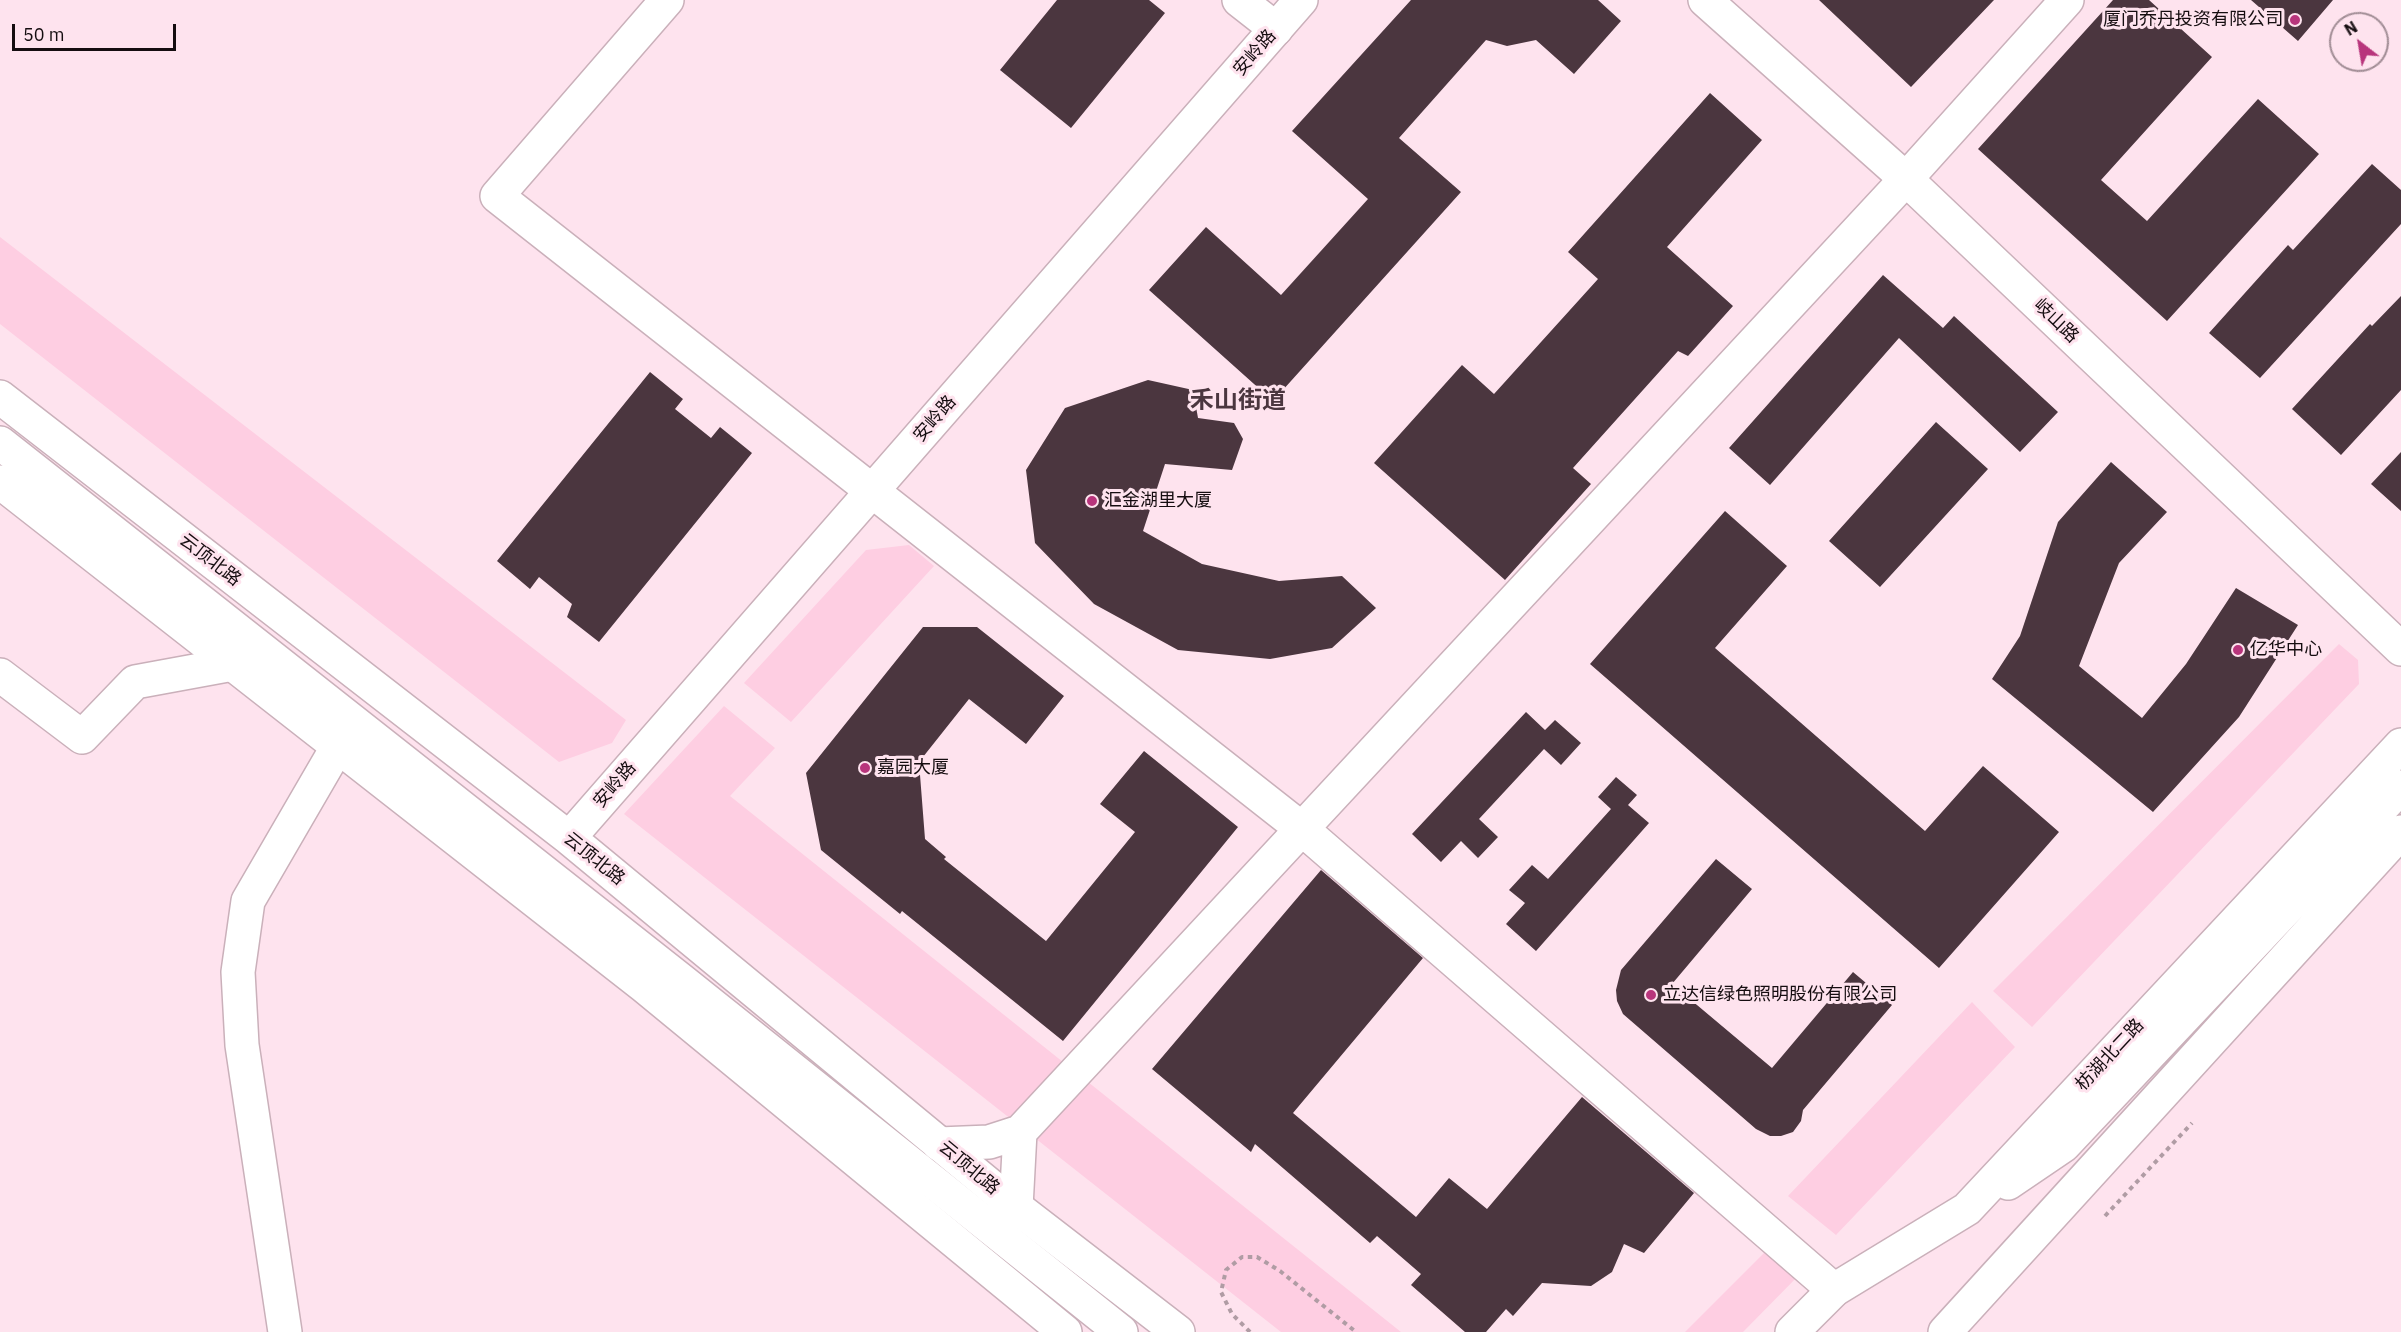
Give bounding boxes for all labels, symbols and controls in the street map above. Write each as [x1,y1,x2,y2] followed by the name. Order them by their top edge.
[2103,9,2283,31] place label: 厦门乔丹投资有限公司
[15,12,178,50] scale bar
[2329,12,2389,72] north arrow
[2288,13,2302,27] marker: 厦门乔丹投资有限公司
[2341,17,2361,40] text: N
[23,23,65,46] text: 50 m
[1229,26,1281,80] street label: 安岭路
[2029,294,2083,348] street label: 岐山路
[1190,387,1286,415] district label: 禾山街道
[909,392,961,446] street label: 安岭路
[1104,490,1212,512] place label: 汇金湖里大厦
[1085,494,1099,508] marker: 汇金湖里大厦
[175,529,245,591] street label: 云顶北路
[2250,639,2322,661] place label: 亿华中心
[2231,643,2245,657] marker: 亿华中心
[877,757,949,779] place label: 嘉园大厦
[589,758,641,812] street label: 安岭路
[858,761,872,775] marker: 嘉园大厦
[559,828,629,890] street label: 云顶北路
[1663,984,1897,1006] place label: 立达信绿色照明股份有限公司
[1644,988,1658,1002] marker: 立达信绿色照明股份有限公司
[2071,1015,2149,1095] street label: 枋湖北二路
[934,1137,1004,1199] street label: 云顶北路

